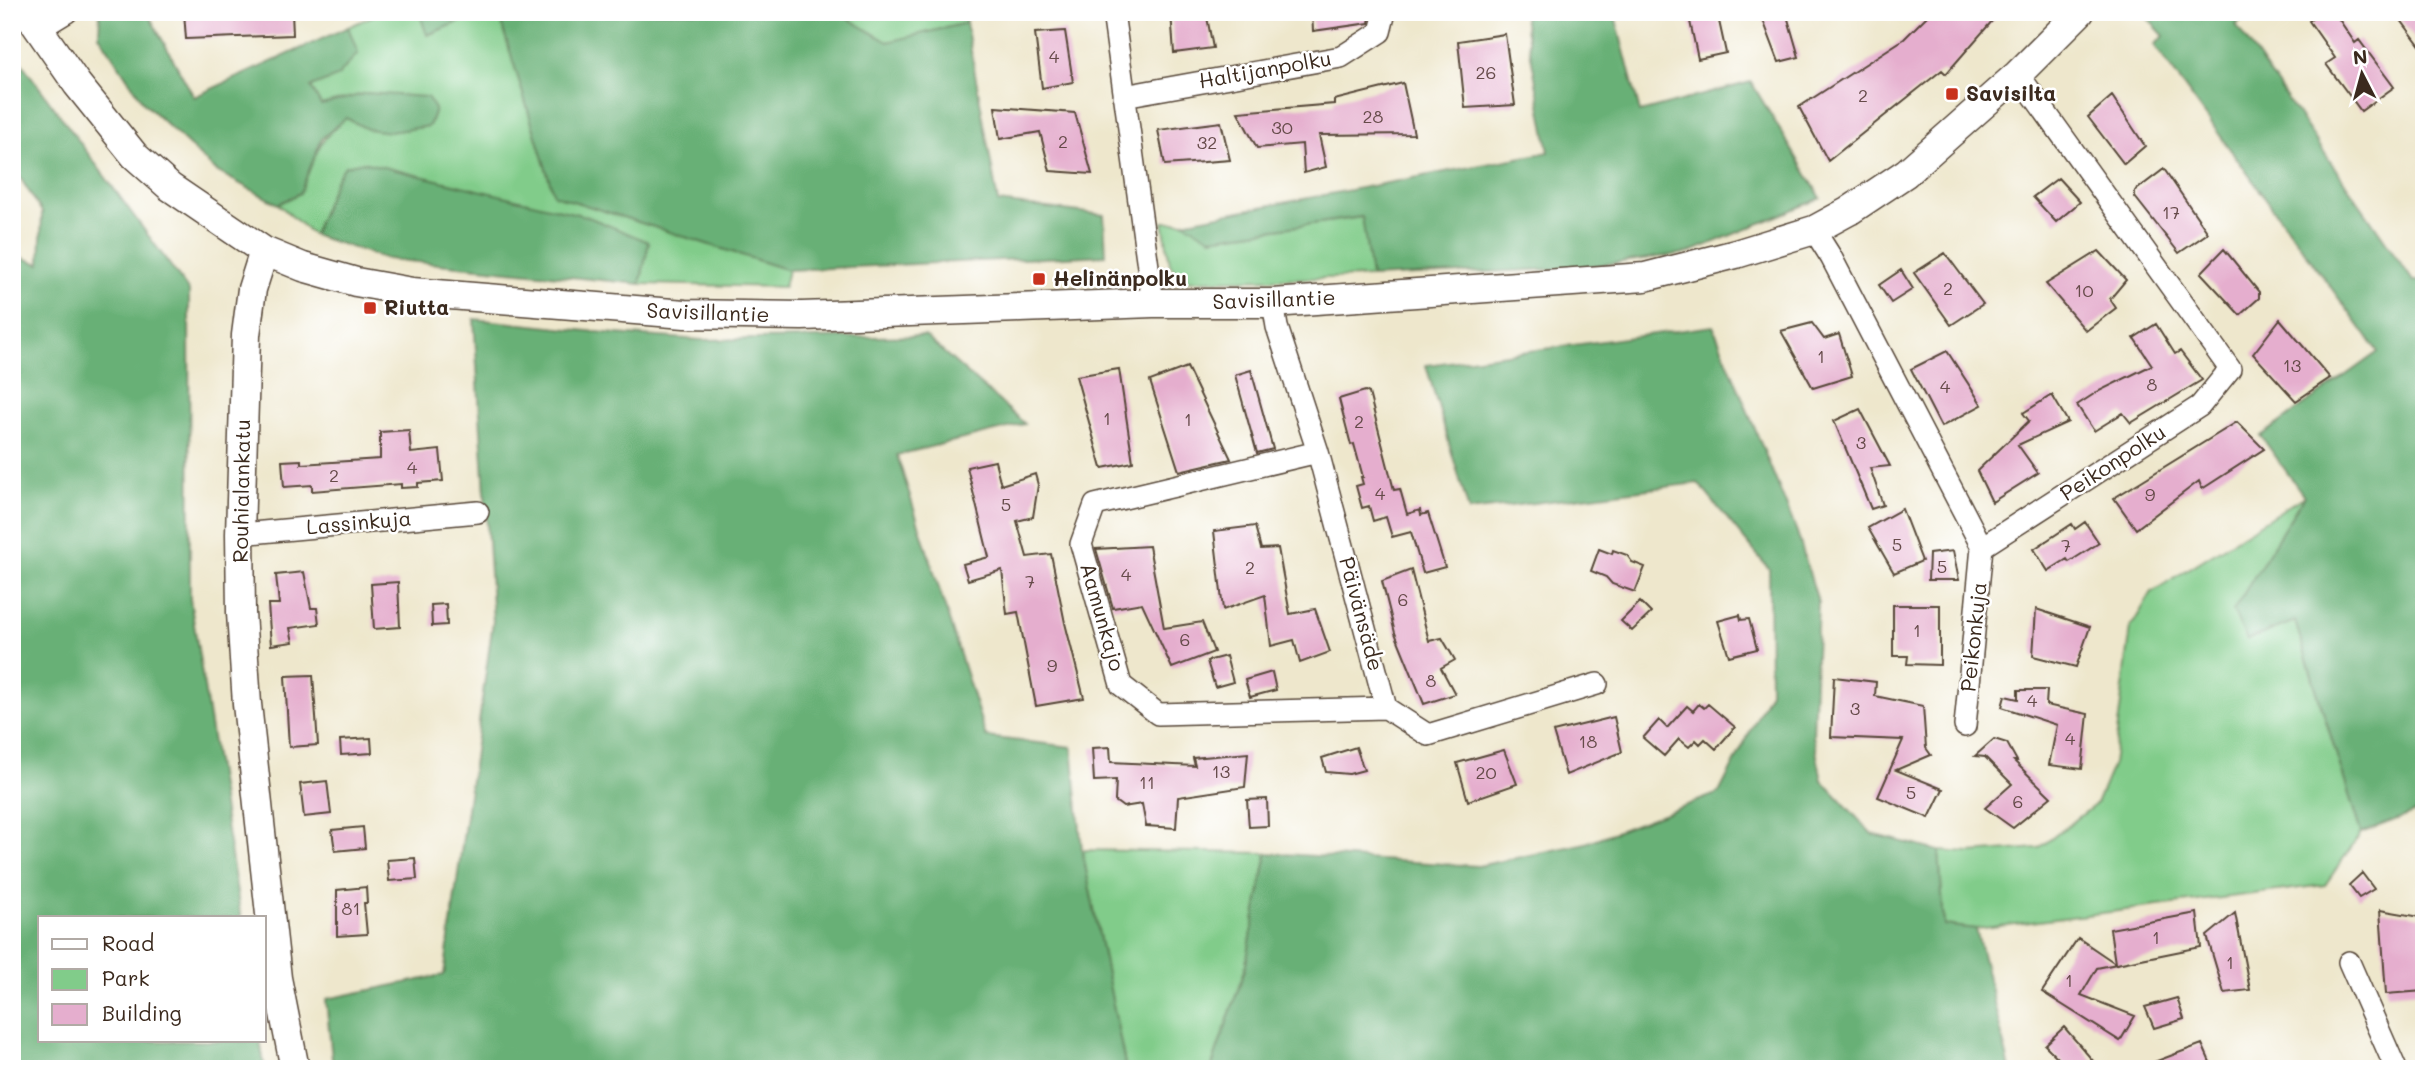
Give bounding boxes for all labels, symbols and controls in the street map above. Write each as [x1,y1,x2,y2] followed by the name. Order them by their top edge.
[2328,38,2398,108] north arrow
[2352,43,2369,70] text: N
[1049,44,1060,68] house number: 4
[1196,44,1333,93] street label: Haltijanpolku
[1476,60,1496,84] house number: 26
[1966,79,2056,106] place label: Savisilta
[1858,83,1868,107] house number: 2
[1944,86,1960,102] marker: Savisilta
[1363,104,1384,128] house number: 28
[1271,115,1293,139] house number: 30
[1058,129,1068,153] house number: 2
[1197,130,1217,154] house number: 32
[2162,200,2180,224] house number: 17
[1053,264,1187,291] place label: Helinänpolku
[1031,271,1047,287] marker: Helinänpolku
[1943,276,1953,300] house number: 2
[2074,278,2094,302] house number: 10
[1212,283,1336,314] street label: Savisillantie
[384,293,449,320] place label: Riutta
[646,296,770,327] street label: Savisillantie
[362,300,378,316] marker: Riutta
[1817,344,1825,368] house number: 1
[2283,353,2301,377] house number: 13
[2147,372,2158,396] house number: 8
[1940,374,1951,398] house number: 4
[1103,406,1111,430] house number: 1
[1184,407,1192,431] house number: 1
[1354,409,1364,433] house number: 2
[2054,418,2170,506] street label: Peikonpolku
[226,419,255,563] street label: Rouhialankatu
[1856,430,1866,454] house number: 3
[407,455,418,479] house number: 4
[329,463,339,487] house number: 2
[1375,481,1386,505] house number: 4
[2145,482,2156,506] house number: 9
[1001,492,1011,516] house number: 5
[305,503,413,540] street label: Lassinkuja
[1892,532,1902,556] house number: 5
[2061,533,2071,557] house number: 7
[1334,554,1391,674] street label: Päivänsäde
[1937,554,1947,578] house number: 5
[1245,555,1255,579] house number: 2
[1075,559,1132,674] street label: Aamunkajo
[1121,562,1132,586] house number: 4
[1025,569,1035,593] house number: 7
[1953,581,1992,693] street label: Peikonkuja
[1398,587,1408,611] house number: 6
[1913,618,1921,642] house number: 1
[1180,627,1190,651] house number: 6
[1047,653,1058,677] house number: 9
[1426,668,1437,692] house number: 8
[2027,688,2038,712] house number: 4
[1850,696,1860,720] house number: 3
[2065,726,2076,750] house number: 4
[1579,729,1598,753] house number: 18
[1212,759,1230,783] house number: 13
[1475,760,1497,784] house number: 20
[1139,770,1155,794] house number: 11
[1906,780,1916,804] house number: 5
[2013,789,2023,813] house number: 6
[342,896,360,920] house number: 81
[38,916,266,1042] legend
[2152,925,2160,949] house number: 1
[102,929,154,956] text: Road
[2226,950,2234,974] house number: 1
[102,964,150,991] text: Park
[2065,968,2073,992] house number: 1
[102,999,182,1026] text: Building

